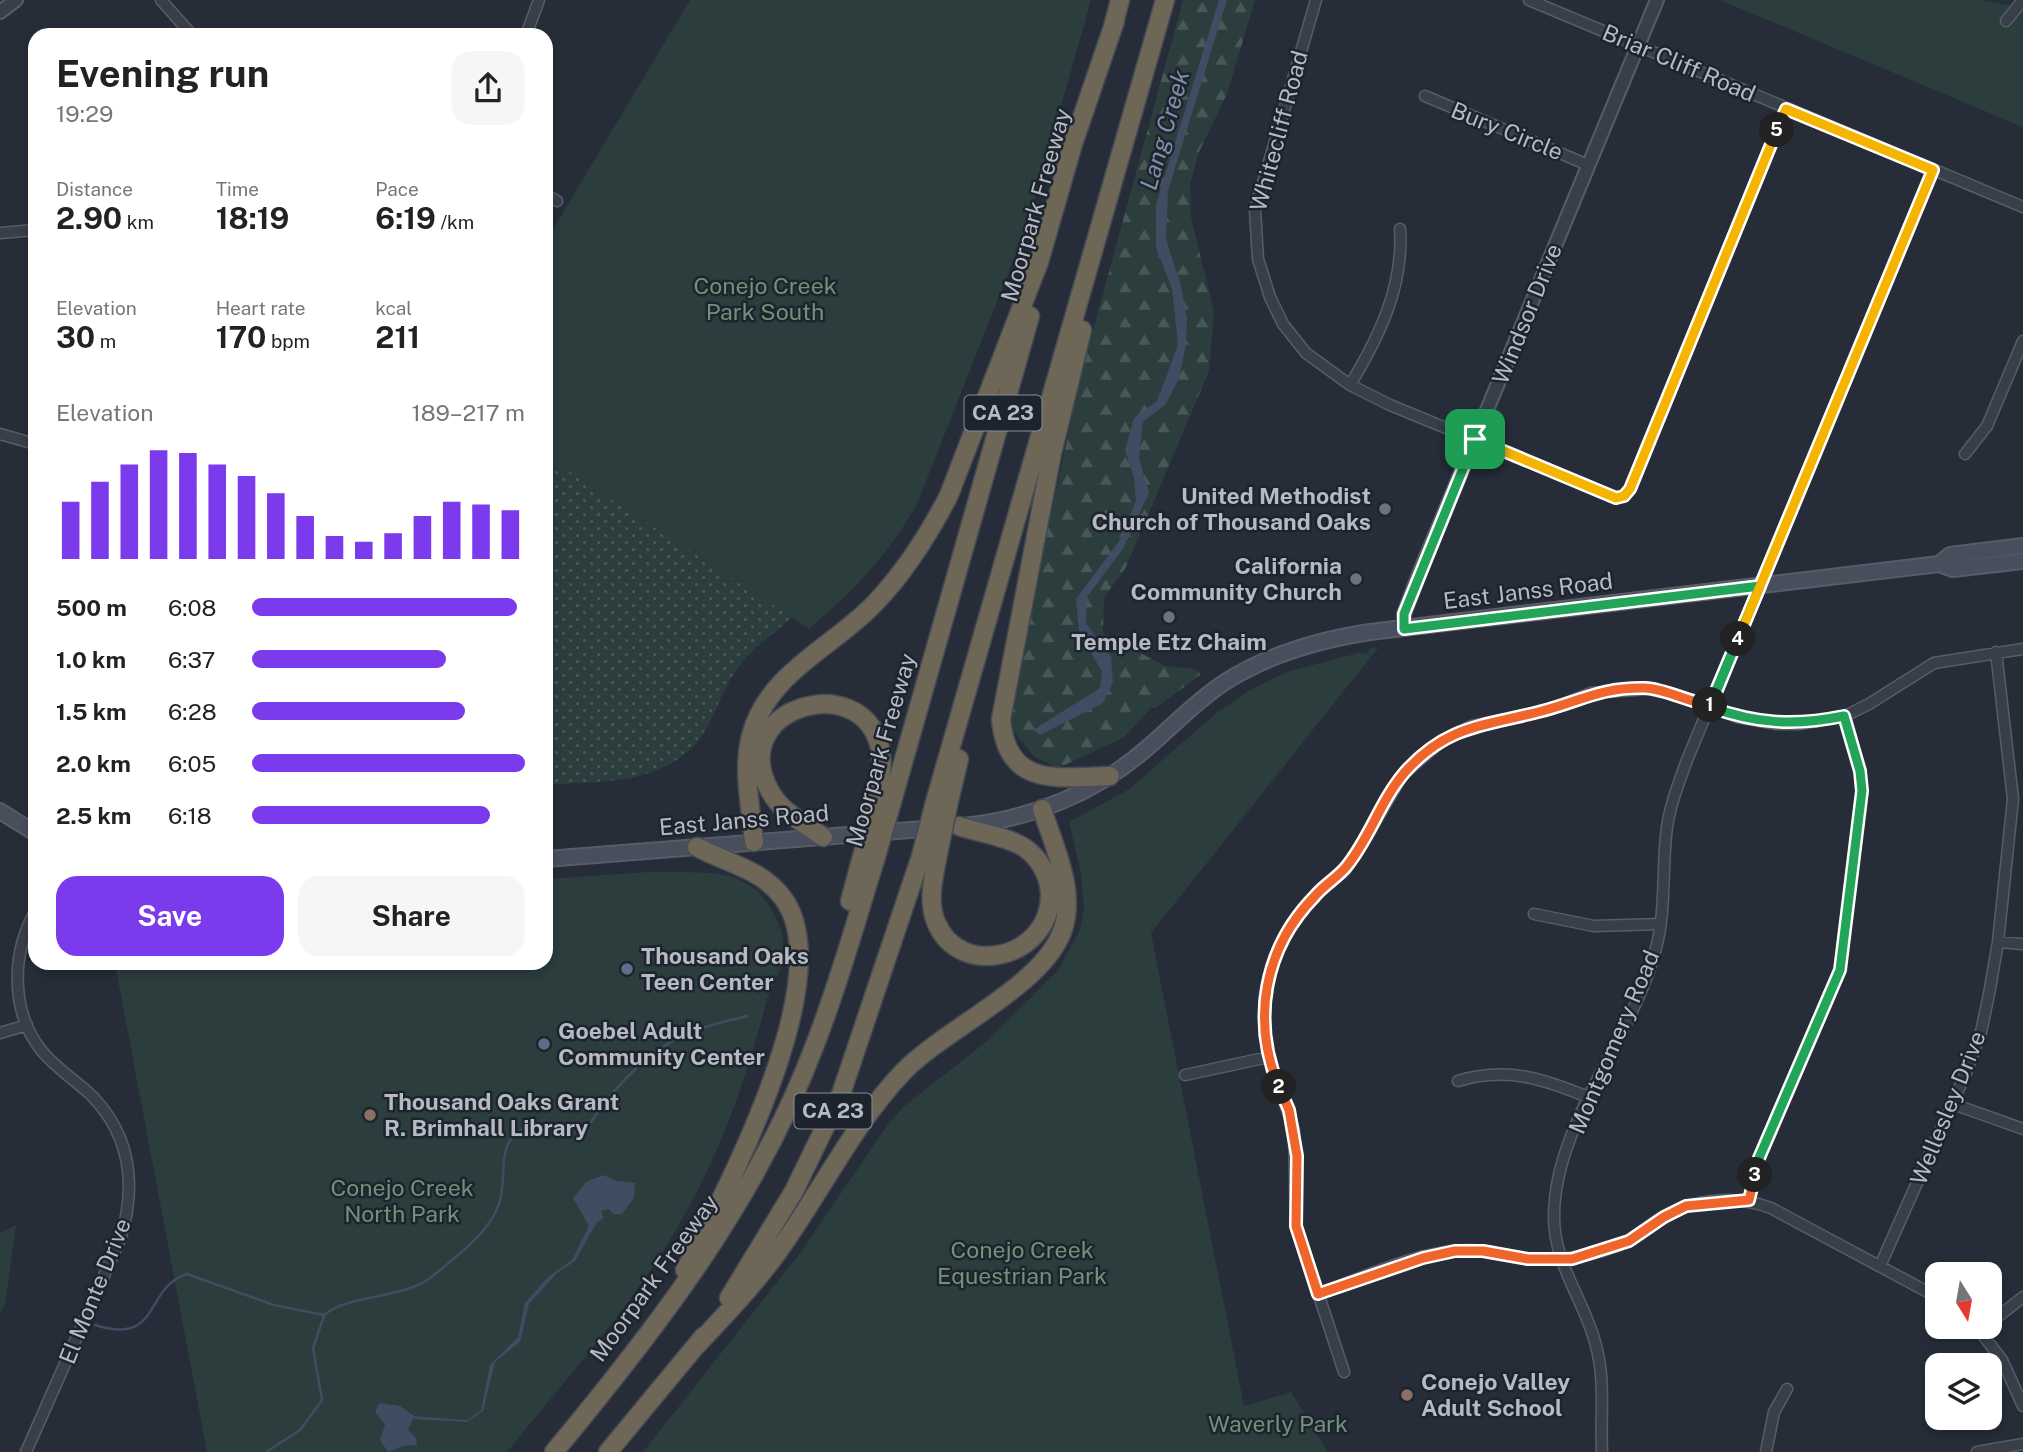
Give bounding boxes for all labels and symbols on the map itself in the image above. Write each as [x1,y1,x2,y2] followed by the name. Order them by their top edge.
[1599,18,1760,107] street label: Briar Cliff Road
[1244,48,1313,214] street label: Whitecliff Road
[1134,67,1194,193] water label: Lang Creek
[1447,96,1567,165] street label: Bury Circle
[995,105,1076,305] street label: Moorpark Freeway
[1760,113,1795,148] pin: 5
[1486,240,1567,388] street label: Windsor Drive
[693,272,837,325] park label: Conejo Creek Park South
[964,396,1042,430] road number: CA 23
[1445,409,1505,469] pin
[1092,482,1371,535] place label: United Methodist Church of Thousand Oaks
[1377,501,1393,517] marker: United Methodist Church of Thousand Oaks
[1130,552,1342,605] place label: California Community Church
[1442,567,1614,614] street label: East Janss Road
[1348,571,1364,587] marker: California Community Church
[1161,609,1177,625] marker: Temple Etz Chaim
[1720,622,1756,656] pin: 4
[1071,628,1267,655] place label: Temple Etz Chaim
[840,650,921,850] street label: Moorpark Freeway
[1692,688,1728,722] pin: 1
[658,799,830,840] street label: East Janss Road
[641,942,809,995] place label: Thousand Oaks Teen Center
[1563,946,1664,1138] street label: Montgomery Road
[619,961,635,977] marker: Thousand Oaks Teen Center
[558,1017,765,1070] place label: Goebel Adult Community Center
[1904,1027,1991,1189] street label: Wellesley Drive
[536,1036,552,1052] marker: Goebel Adult Community Center
[1262,1070,1296,1104] pin: 2
[384,1088,619,1141] place label: Thousand Oaks Grant R. Brimhall Library
[794,1094,872,1128] road number: CA 23
[362,1107,378,1123] marker: Thousand Oaks Grant R. Brimhall Library
[1738,1158,1772,1192] pin: 3
[330,1174,474,1227] park label: Conejo Creek North Park
[584,1189,723,1366] street label: Moorpark Freeway
[53,1214,136,1368] street label: El Monte Drive
[937,1236,1107,1289] park label: Conejo Creek Equestrian Park
[1925,1262,2002,1339] north arrow
[1421,1368,1570,1421] place label: Conejo Valley Adult School
[1399,1387,1415,1403] marker: Conejo Valley Adult School
[1208,1410,1348,1437] park label: Waverly Park

